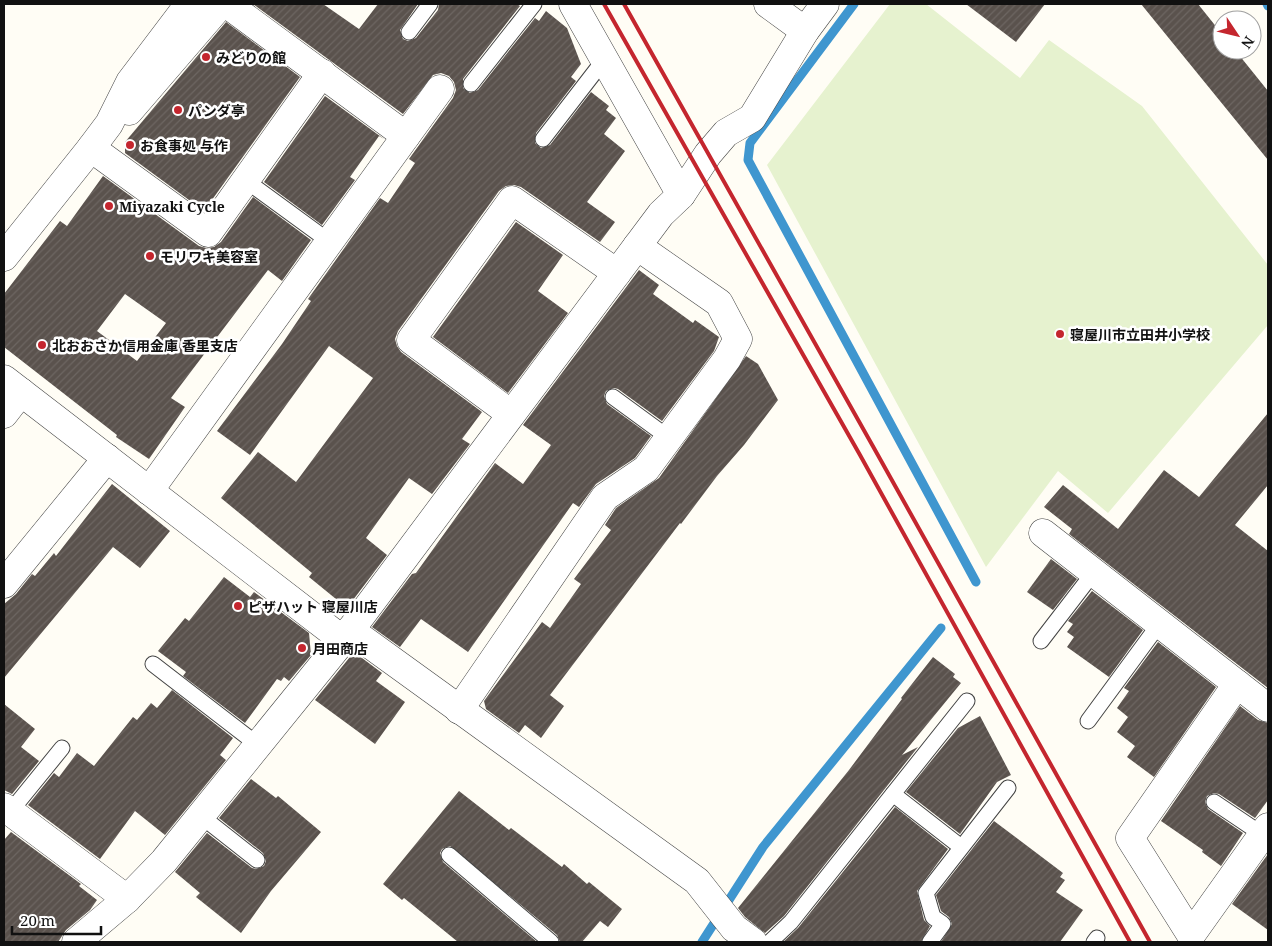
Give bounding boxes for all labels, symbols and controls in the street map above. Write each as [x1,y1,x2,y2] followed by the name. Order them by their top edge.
[1212,10,1262,60] north arrow
[1237,33,1259,53] text: N
[216,48,286,67] place label: みどりの館
[200,51,212,63] marker: みどりの館
[188,101,245,120] place label: パンダ亭
[172,104,184,116] marker: パンダ亭
[140,136,228,155] place label: お食事処 与作
[124,139,136,151] marker: お食事処 与作
[119,197,225,216] place label: Miyazaki Cycle
[103,200,115,212] marker: Miyazaki Cycle
[160,247,258,266] place label: モリワキ美容室
[144,250,156,262] marker: モリワキ美容室
[1070,325,1210,344] place label: 寝屋川市立田井小学校
[1054,328,1066,340] marker: 寝屋川市立田井小学校
[52,336,238,355] place label: 北おおさか信用金庫 香里支店
[36,339,48,351] marker: 北おおさか信用金庫 香里支店
[248,597,378,616] place label: ピザハット 寝屋川店
[232,600,244,612] marker: ピザハット 寝屋川店
[312,639,368,658] place label: 月田商店
[296,642,308,654] marker: 月田商店
[12,904,101,936] scale bar
[20,910,55,930] text: 20 m

